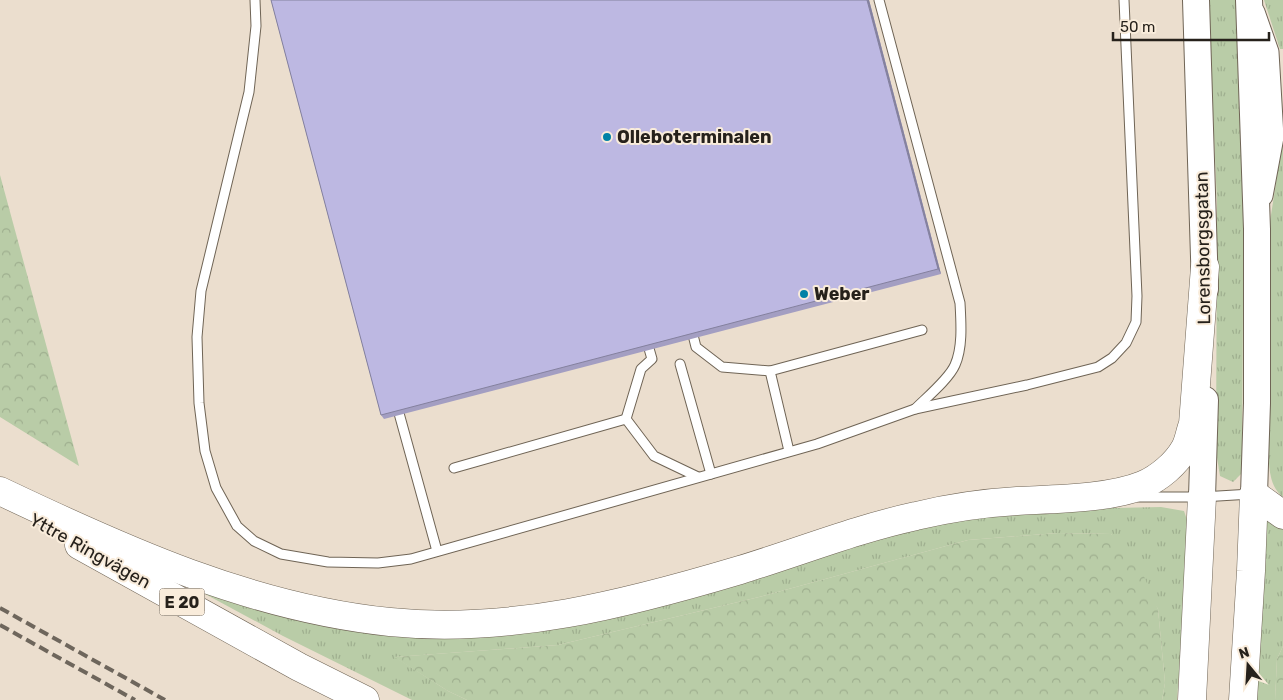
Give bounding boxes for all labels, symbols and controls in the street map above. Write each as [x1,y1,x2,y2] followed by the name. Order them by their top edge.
[1113,10,1269,42] scale bar
[1120,18,1155,36] text: 50 m
[617,126,772,148] place label: Olleboterminalen
[601,131,613,143] marker: Olleboterminalen
[1191,171,1215,325] street label: Lorensborgsgatan
[814,283,870,305] place label: Weber
[798,288,810,300] marker: Weber
[25,509,155,593] street label: Yttre Ringvägen
[160,588,204,616] road number: E 20
[1223,640,1273,690] north arrow
[1237,643,1252,663] text: N

